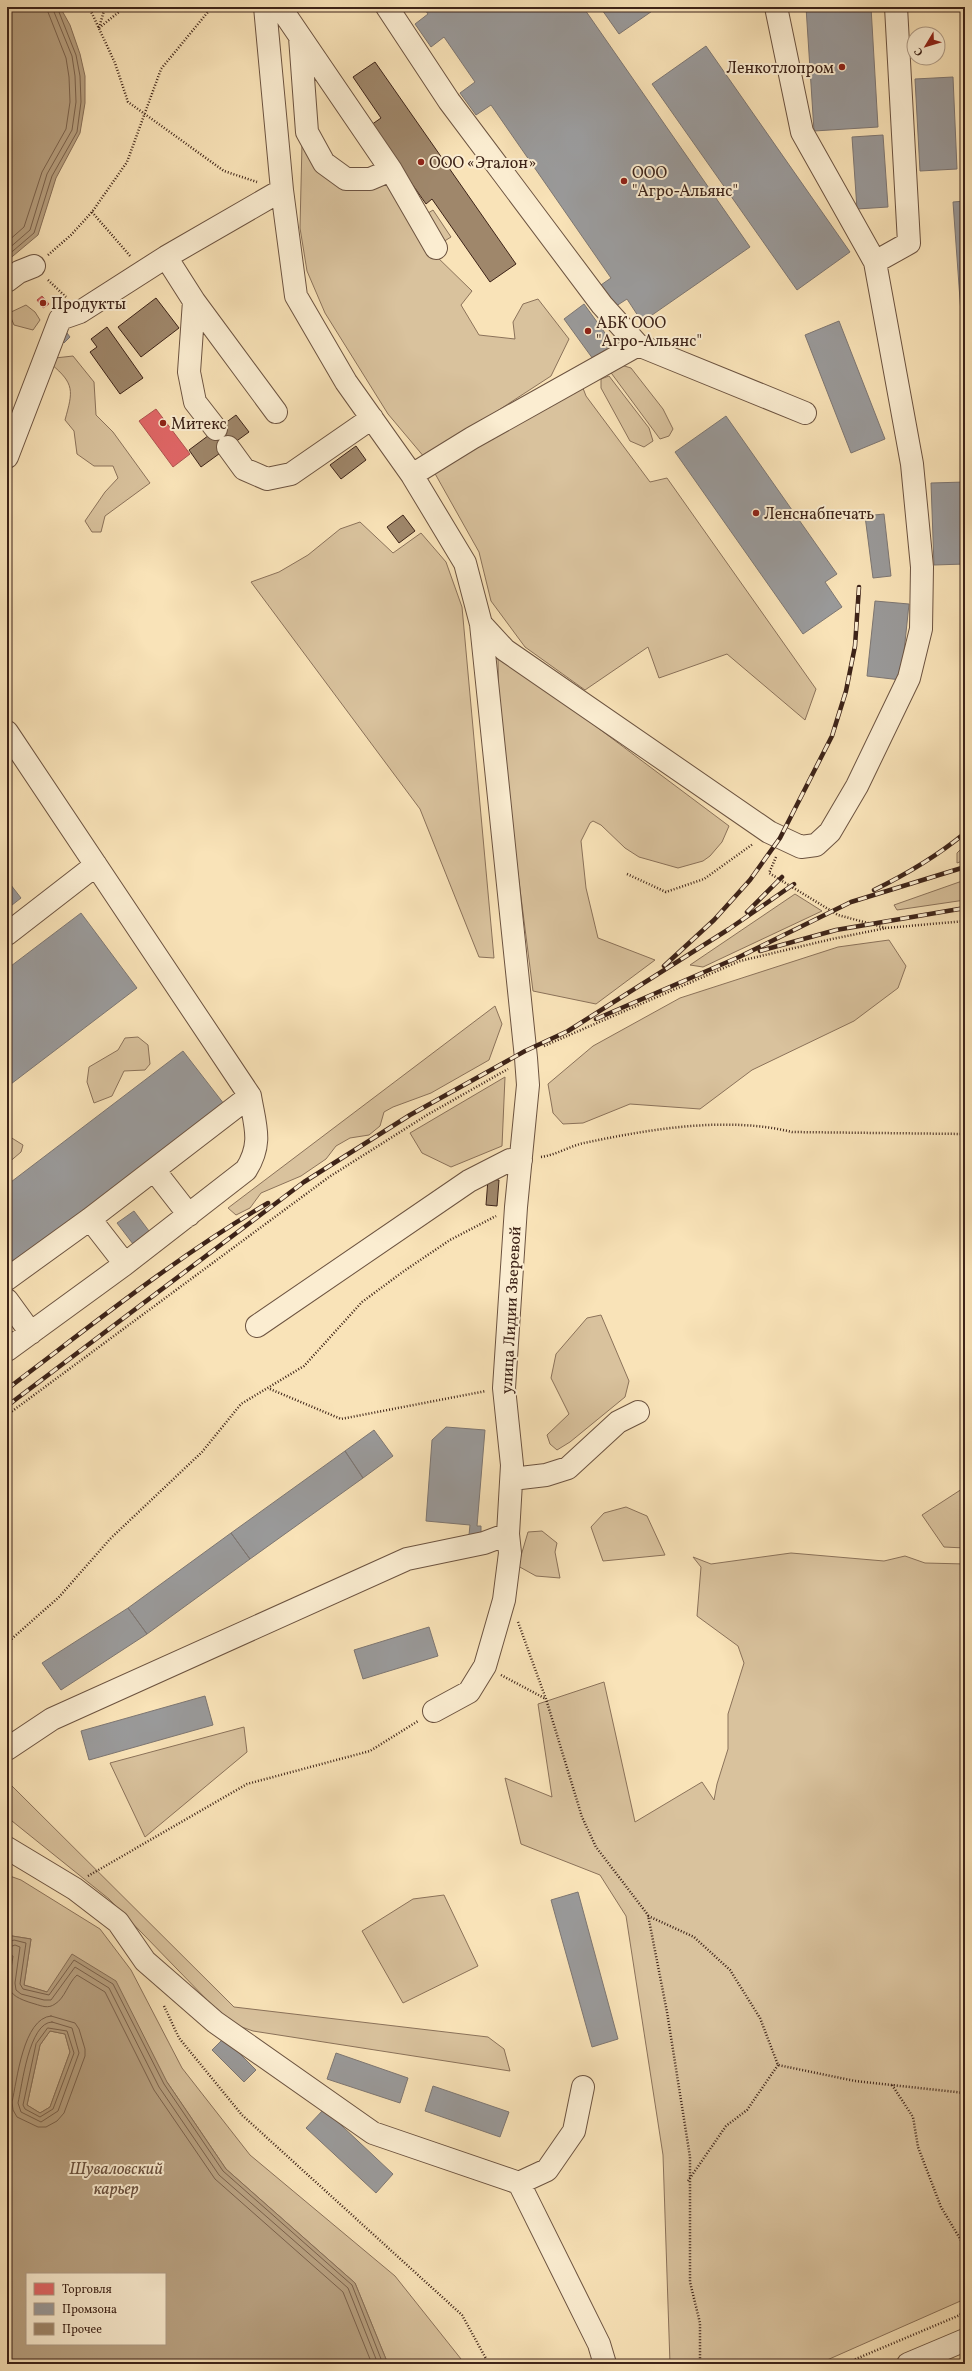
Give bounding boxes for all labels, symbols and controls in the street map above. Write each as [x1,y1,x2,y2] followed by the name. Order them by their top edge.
[906,26,946,66] north arrow
[911,44,927,59] text: С
[726,58,834,80] place label: Ленкотлопром
[837,62,847,72] marker: Ленкотлопром
[429,153,536,175] place label: ООО «Эталон»
[416,157,426,167] marker: ООО «Эталон»
[632,163,738,203] place label: ООО "Агро-Альянс"
[619,176,629,186] marker: ООО "Агро-Альянс"
[51,294,126,316] place label: Продукты
[38,298,48,308] marker: Продукты
[596,313,702,353] place label: АБК ООО "Агро-Альянс"
[583,326,593,336] marker: АБК ООО "Агро-Альянс"
[171,414,227,436] place label: Митекс
[158,418,168,428] marker: Митекс
[764,504,874,526] place label: Ленснабпечать
[751,508,761,518] marker: Ленснабпечать
[497,1225,527,1395] street label: улица Лидии Зверевой
[69,2158,163,2201] water label: Шуваловский карьер
[26,2273,166,2345] legend
[62,2282,112,2298] text: Торговля
[62,2302,117,2318] text: Промзона
[62,2322,102,2338] text: Прочее

